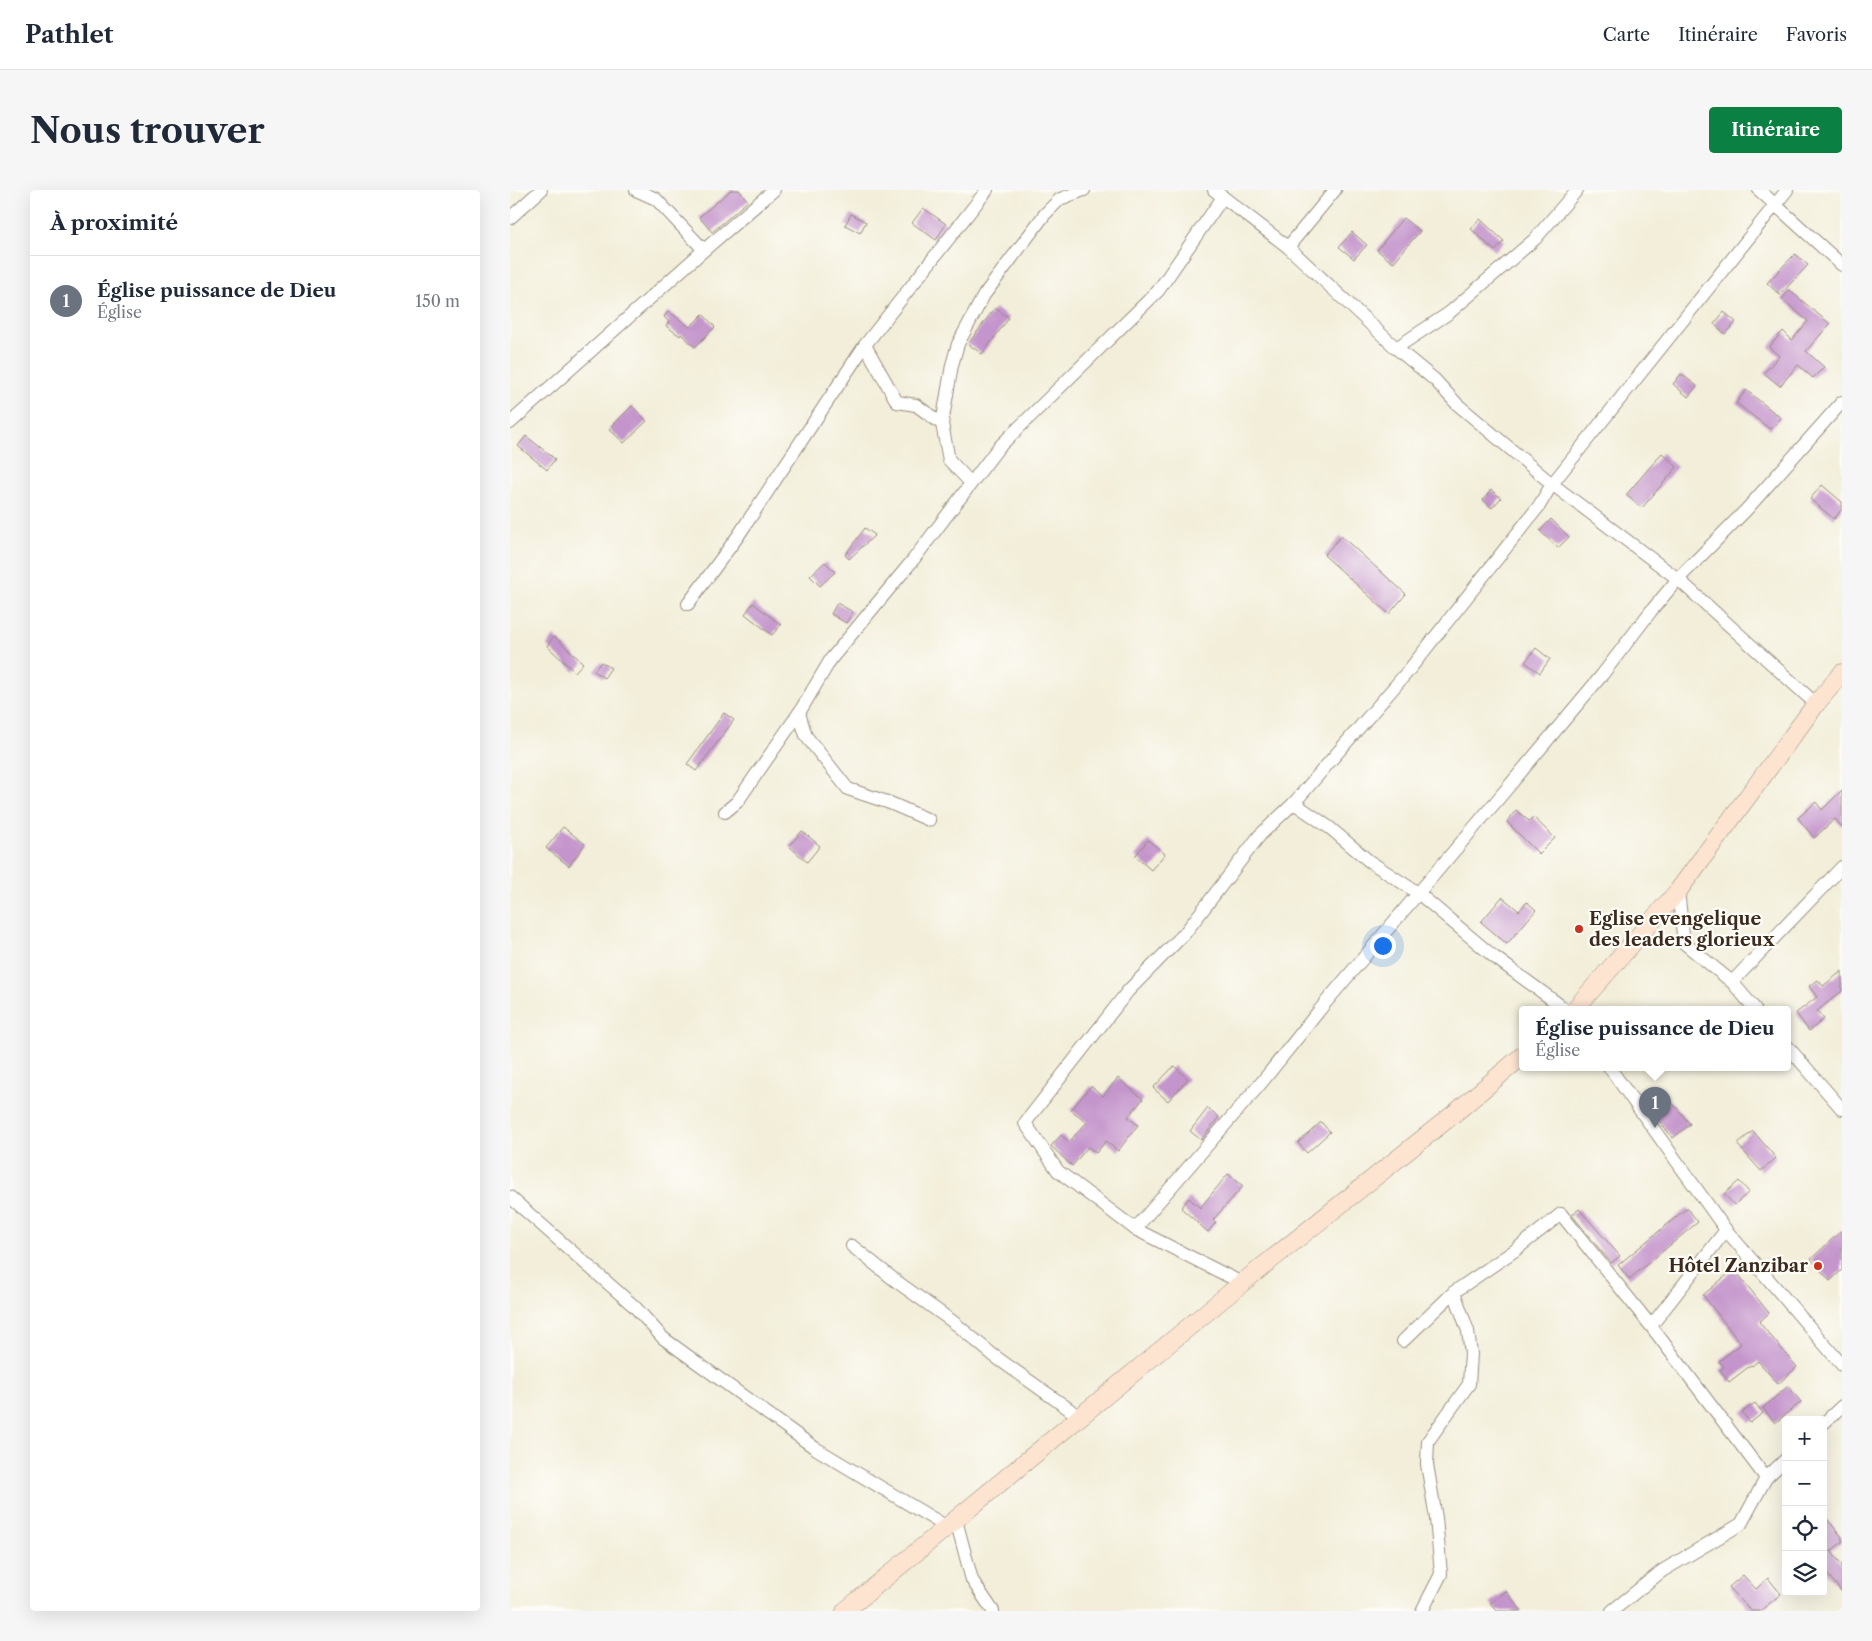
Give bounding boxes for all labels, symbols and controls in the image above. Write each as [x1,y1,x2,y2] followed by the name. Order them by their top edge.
[25,20,113,49] text: Pathlet
[1603,24,1650,46] text: Carte
[1678,24,1758,46] text: Itinéraire
[1786,24,1847,46] text: Favoris
[1709,107,1842,153] button: Itinéraire
[30,109,265,152] text: Nous trouver
[50,210,178,235] text: À proximité
[97,279,336,302] text: Église puissance de Dieu
[62,291,70,311] text: 1
[415,291,460,311] text: 150 m
[97,302,142,322] text: Église
[1589,908,1775,951] place label: Eglise evengelique des leaders glorieux
[1573,923,1585,935] marker: Eglise evengelique des leaders glorieux
[1370,933,1396,959] your location
[1519,1006,1791,1071] popup
[1535,1017,1775,1040] text: Église puissance de Dieu
[1535,1040,1580,1060] text: Église
[1639,1087,1671,1128] pin: 1
[1668,1255,1808,1277] place label: Hôtel Zanzibar
[1812,1260,1824,1272] marker: Hôtel Zanzibar
[1782,1416,1827,1596] map controls
[1782,1416,1827,1461] button: +
[1782,1461,1827,1506] button: −
[1782,1506,1827,1551] button: locate
[1782,1551,1827,1596] button: layers

